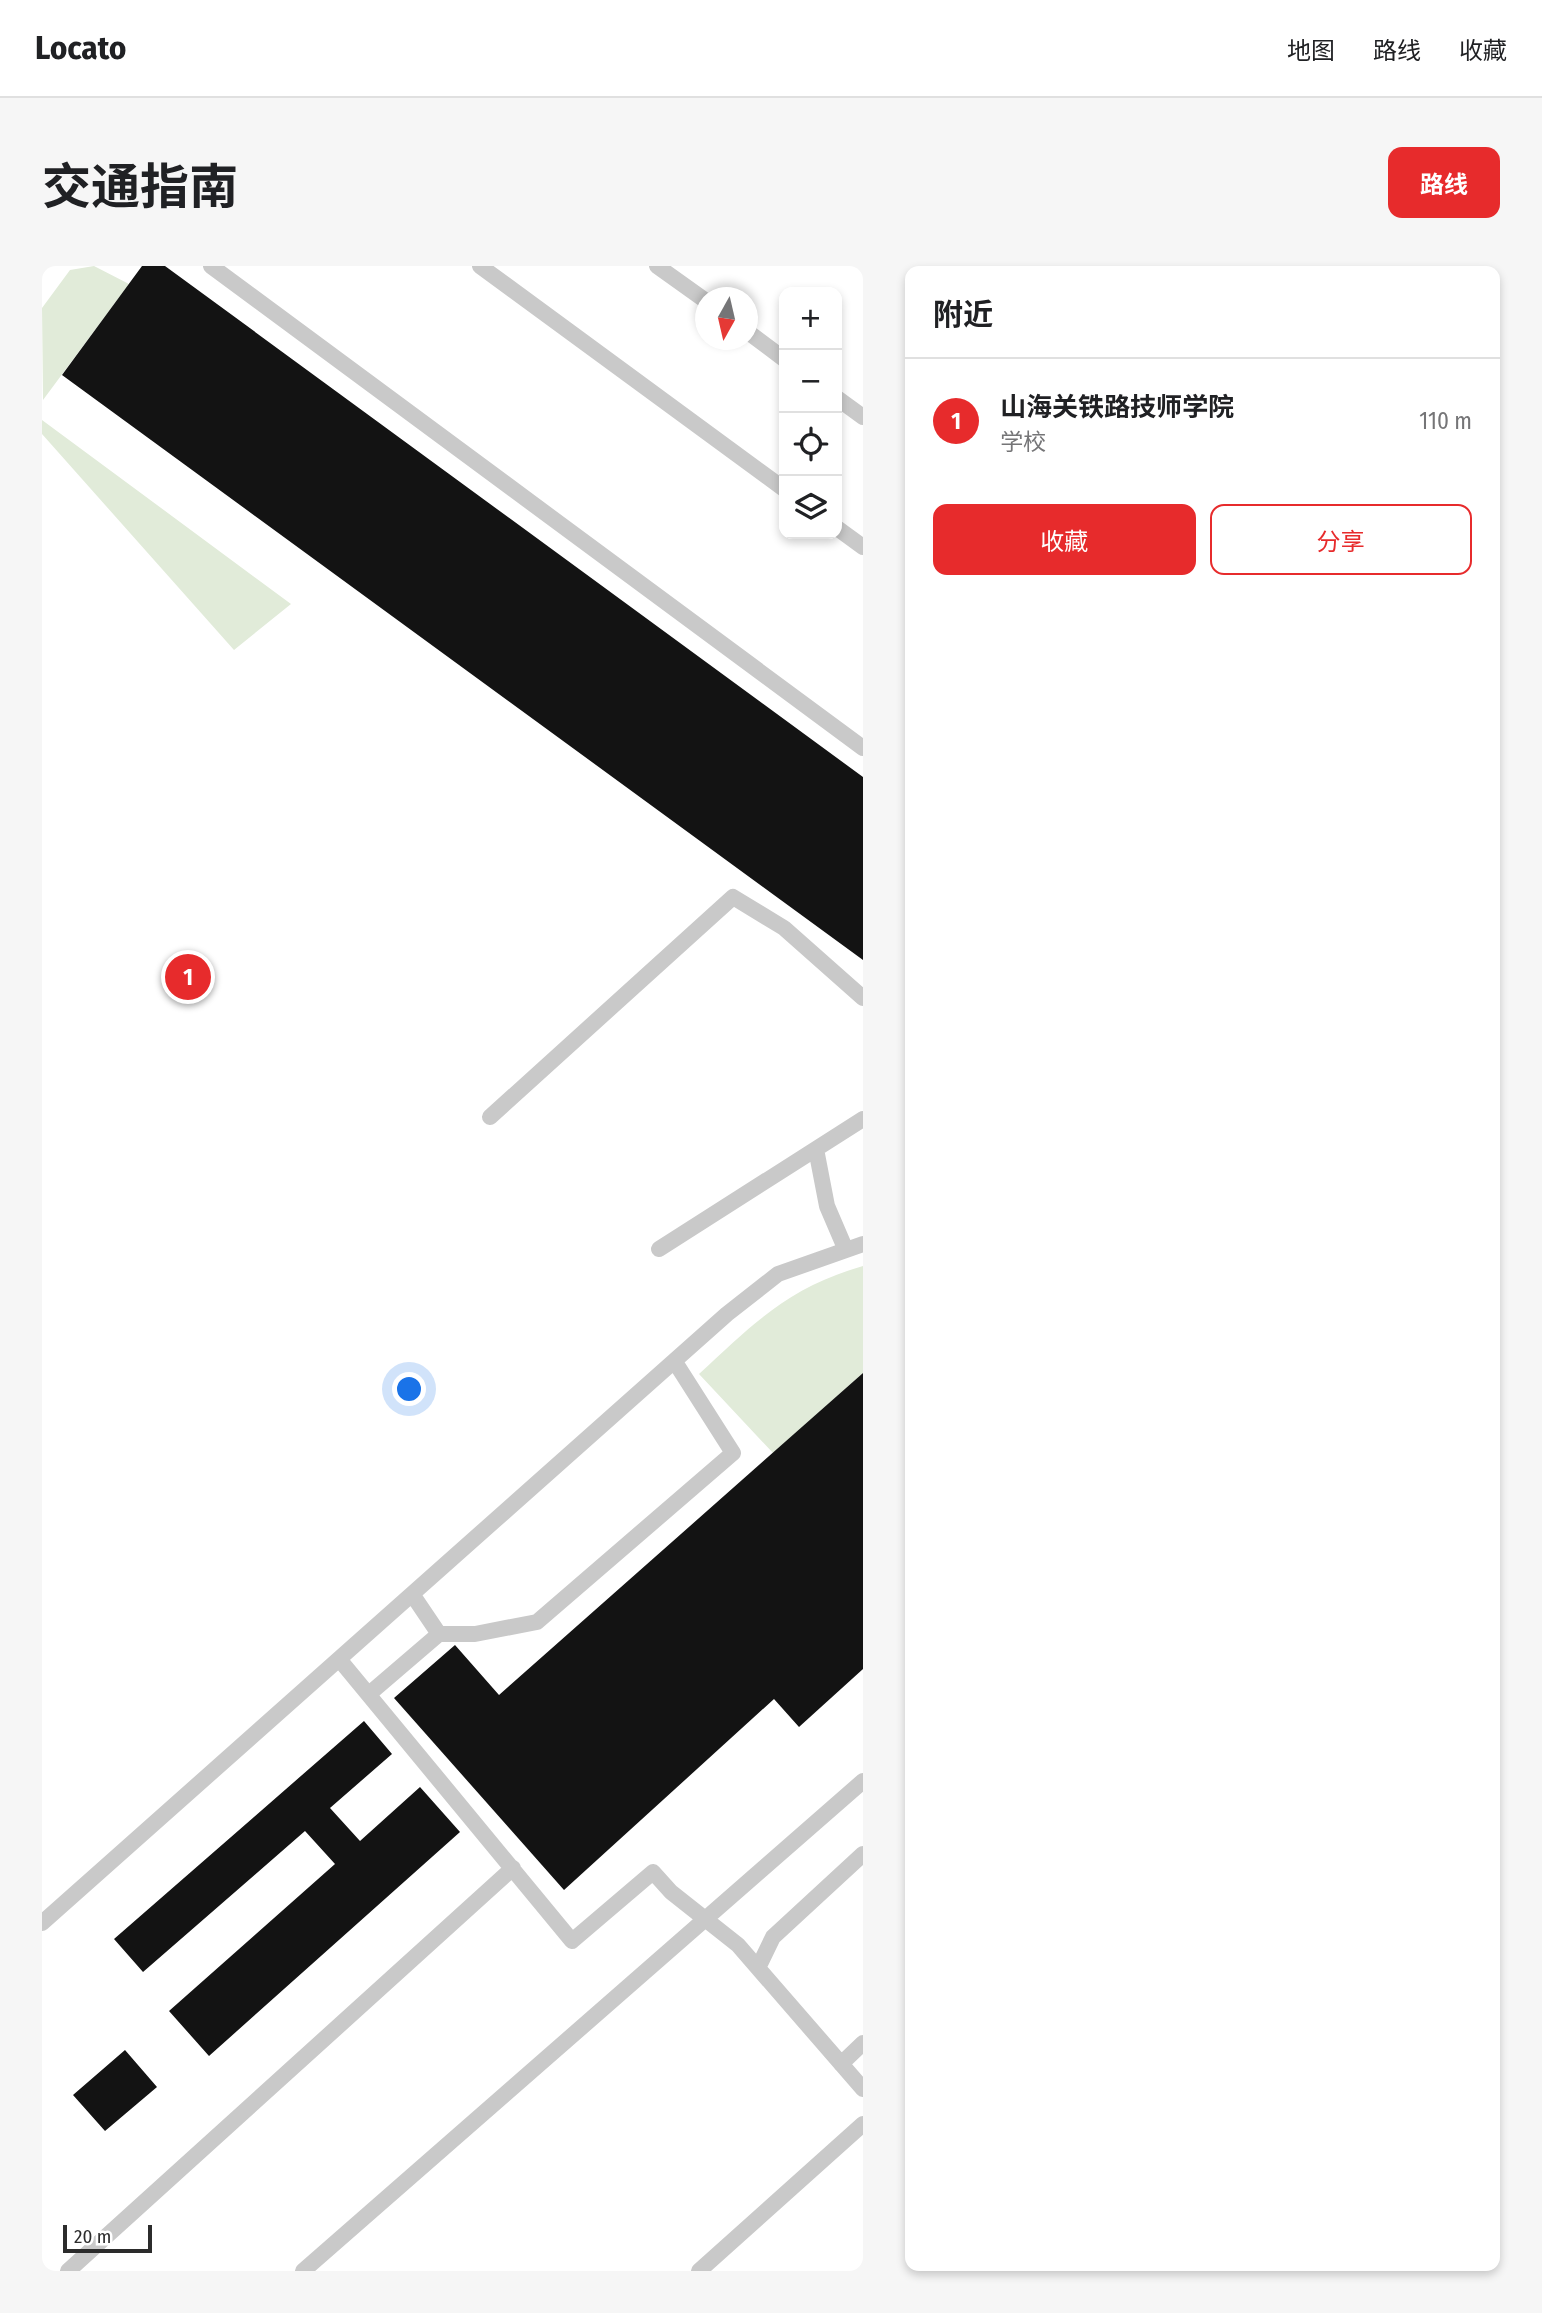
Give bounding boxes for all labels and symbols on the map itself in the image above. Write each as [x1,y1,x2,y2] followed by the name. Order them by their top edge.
[695,287,758,350] north arrow
[165,951,211,1003] pin: 1
[392,1372,426,1406] your location
[63,2222,152,2254] scale bar

